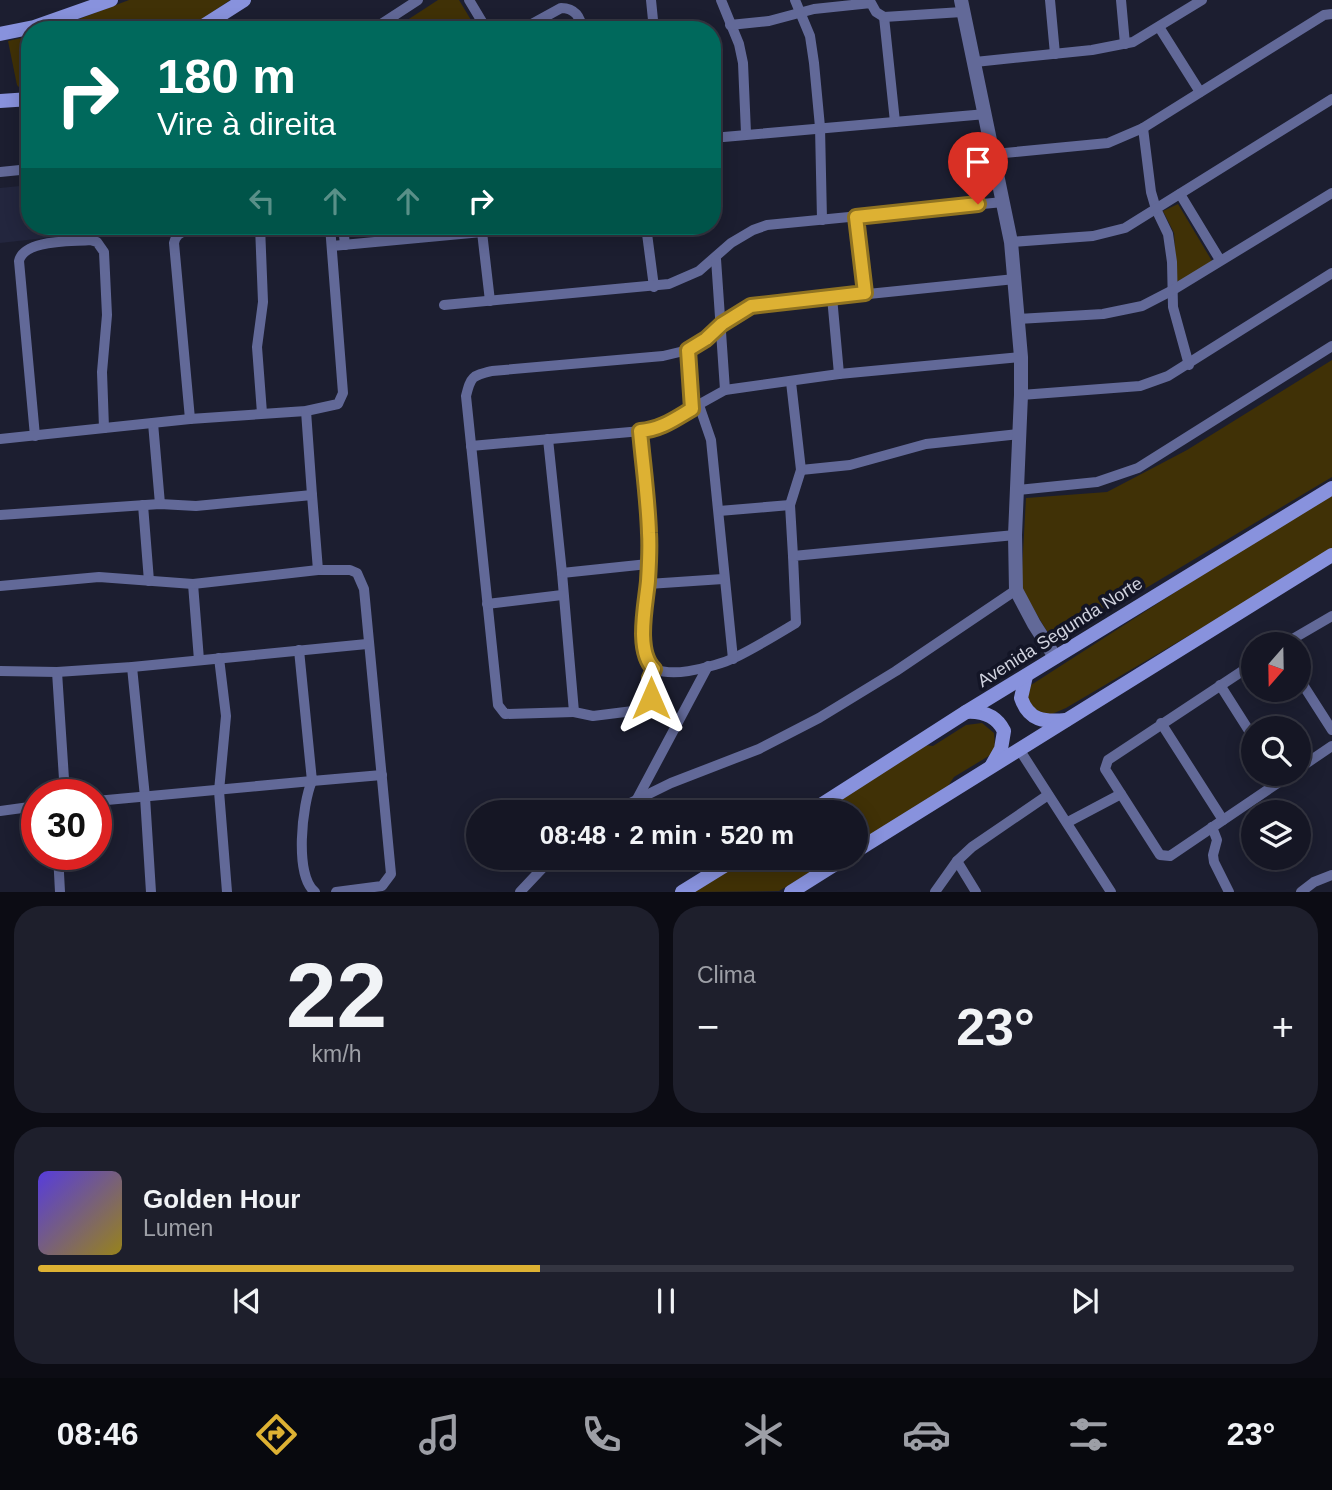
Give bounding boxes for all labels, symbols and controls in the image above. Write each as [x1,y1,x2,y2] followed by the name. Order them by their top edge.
[42,49,133,140] icon: right
[157,49,296,103] text: 180 m
[157,106,336,142] text: Vire à direita
[948,132,1008,204] pin
[959,143,997,181] icon: arrive
[243,182,281,220] icon: left
[316,182,354,220] icon: ahead
[389,182,427,220] icon: ahead
[462,182,500,220] icon: right
[974,573,1146,691] street label: Avenida Segunda Norte
[1241,632,1311,702] north arrow
[1241,632,1311,870] map controls
[614,661,688,735] position arrow
[1241,716,1311,786] button: search
[21,779,112,870] speed limit sign: 30
[1241,800,1311,870] button: layers
[540,820,794,850] text: 08:48 · 2 min · 520 m
[286,945,387,1046] text: 22
[697,962,756,988] text: Clima
[956,998,1035,1056] text: 23°
[697,1006,719,1048] text: −
[1272,1006,1294,1048] text: +
[312,1041,361,1067] text: km/h
[143,1184,300,1214] text: Golden Hour
[143,1215,213,1241] text: Lumen
[228,1282,266,1320] icon: previous
[647,1282,685,1320] icon: pause
[1066,1282,1104,1320] icon: next
[252,1410,301,1459] icon: directions
[415,1410,464,1459] icon: music
[577,1410,626,1459] icon: phone
[739,1410,788,1459] icon: climate
[902,1410,951,1459] icon: car
[1064,1410,1113,1459] icon: filters
[57,1416,139,1452] text: 08:46
[1227,1416,1275,1452] text: 23°

